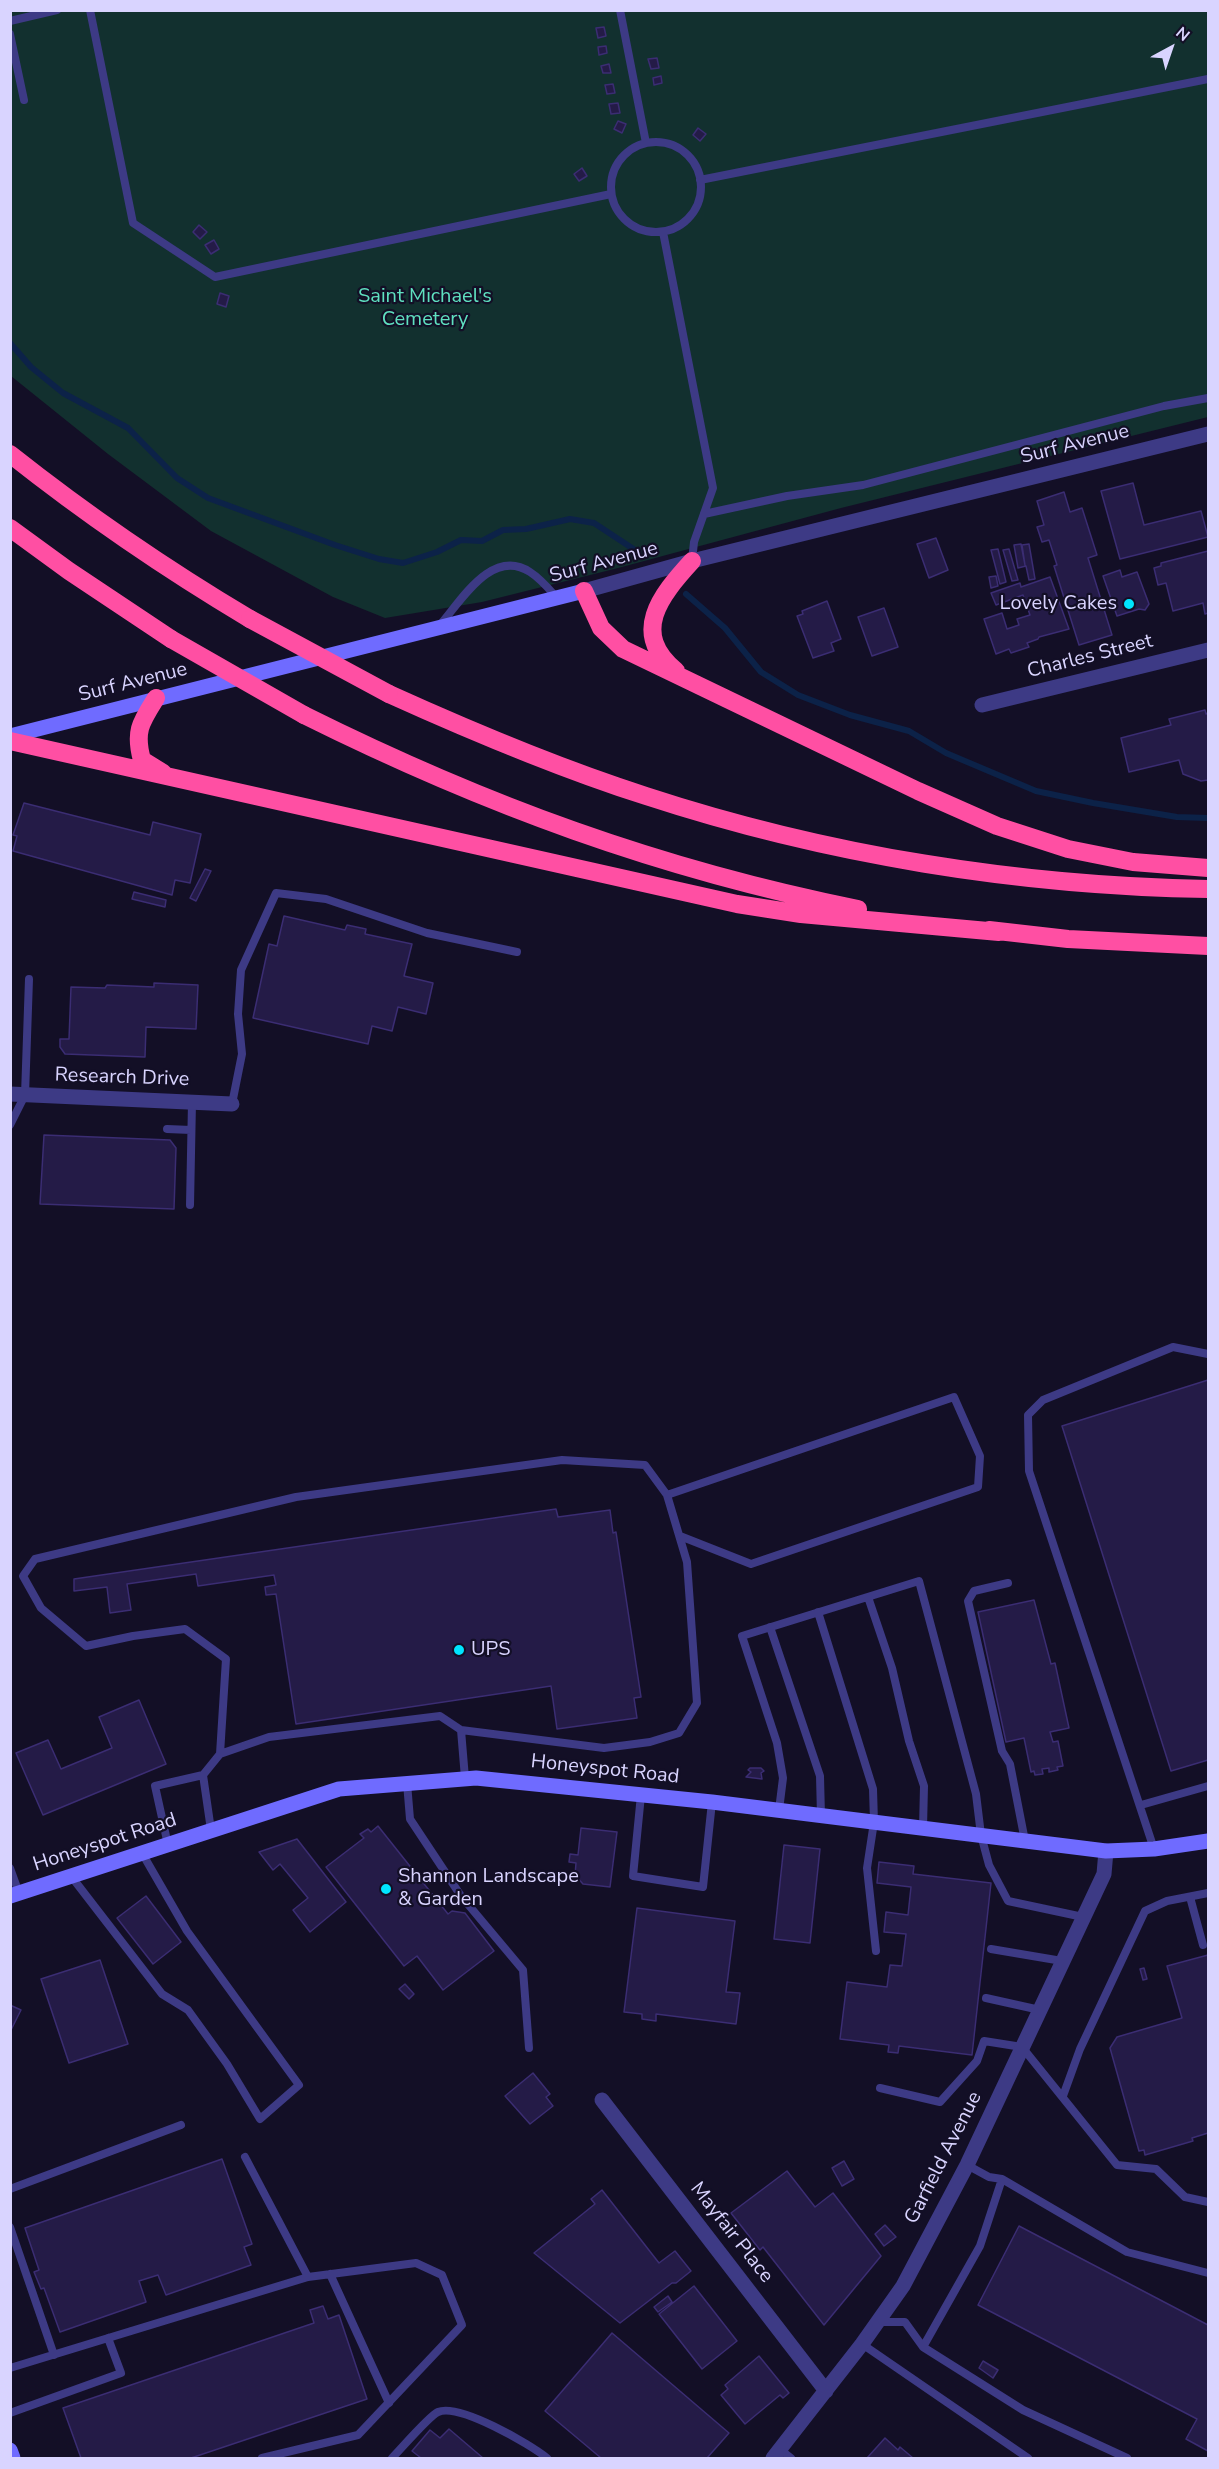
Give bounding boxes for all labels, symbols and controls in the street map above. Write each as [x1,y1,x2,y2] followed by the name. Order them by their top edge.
[1141,18,1201,78] north arrow
[1171,22,1194,46] text: N
[358,285,492,332] park label: Saint Michael's Cemetery
[1018,420,1132,470] street label: Surf Avenue
[547,537,661,589] street label: Surf Avenue
[1000,592,1117,616] place label: Lovely Cakes
[1122,597,1136,611] marker: Lovely Cakes
[1025,630,1155,684] street label: Charles Street
[76,658,190,708] street label: Surf Avenue
[54,1064,190,1092] street label: Research Drive
[471,1638,511,1662] place label: UPS
[452,1643,466,1657] marker: UPS
[530,1750,680,1790] street label: Honeyspot Road
[30,1809,180,1877] street label: Honeyspot Road
[398,1865,579,1912] place label: Shannon Landscape & Garden
[379,1882,393,1896] marker: Shannon Landscape & Garden
[900,2088,988,2228] street label: Garfield Avenue
[684,2178,778,2288] street label: Mayfair Place

